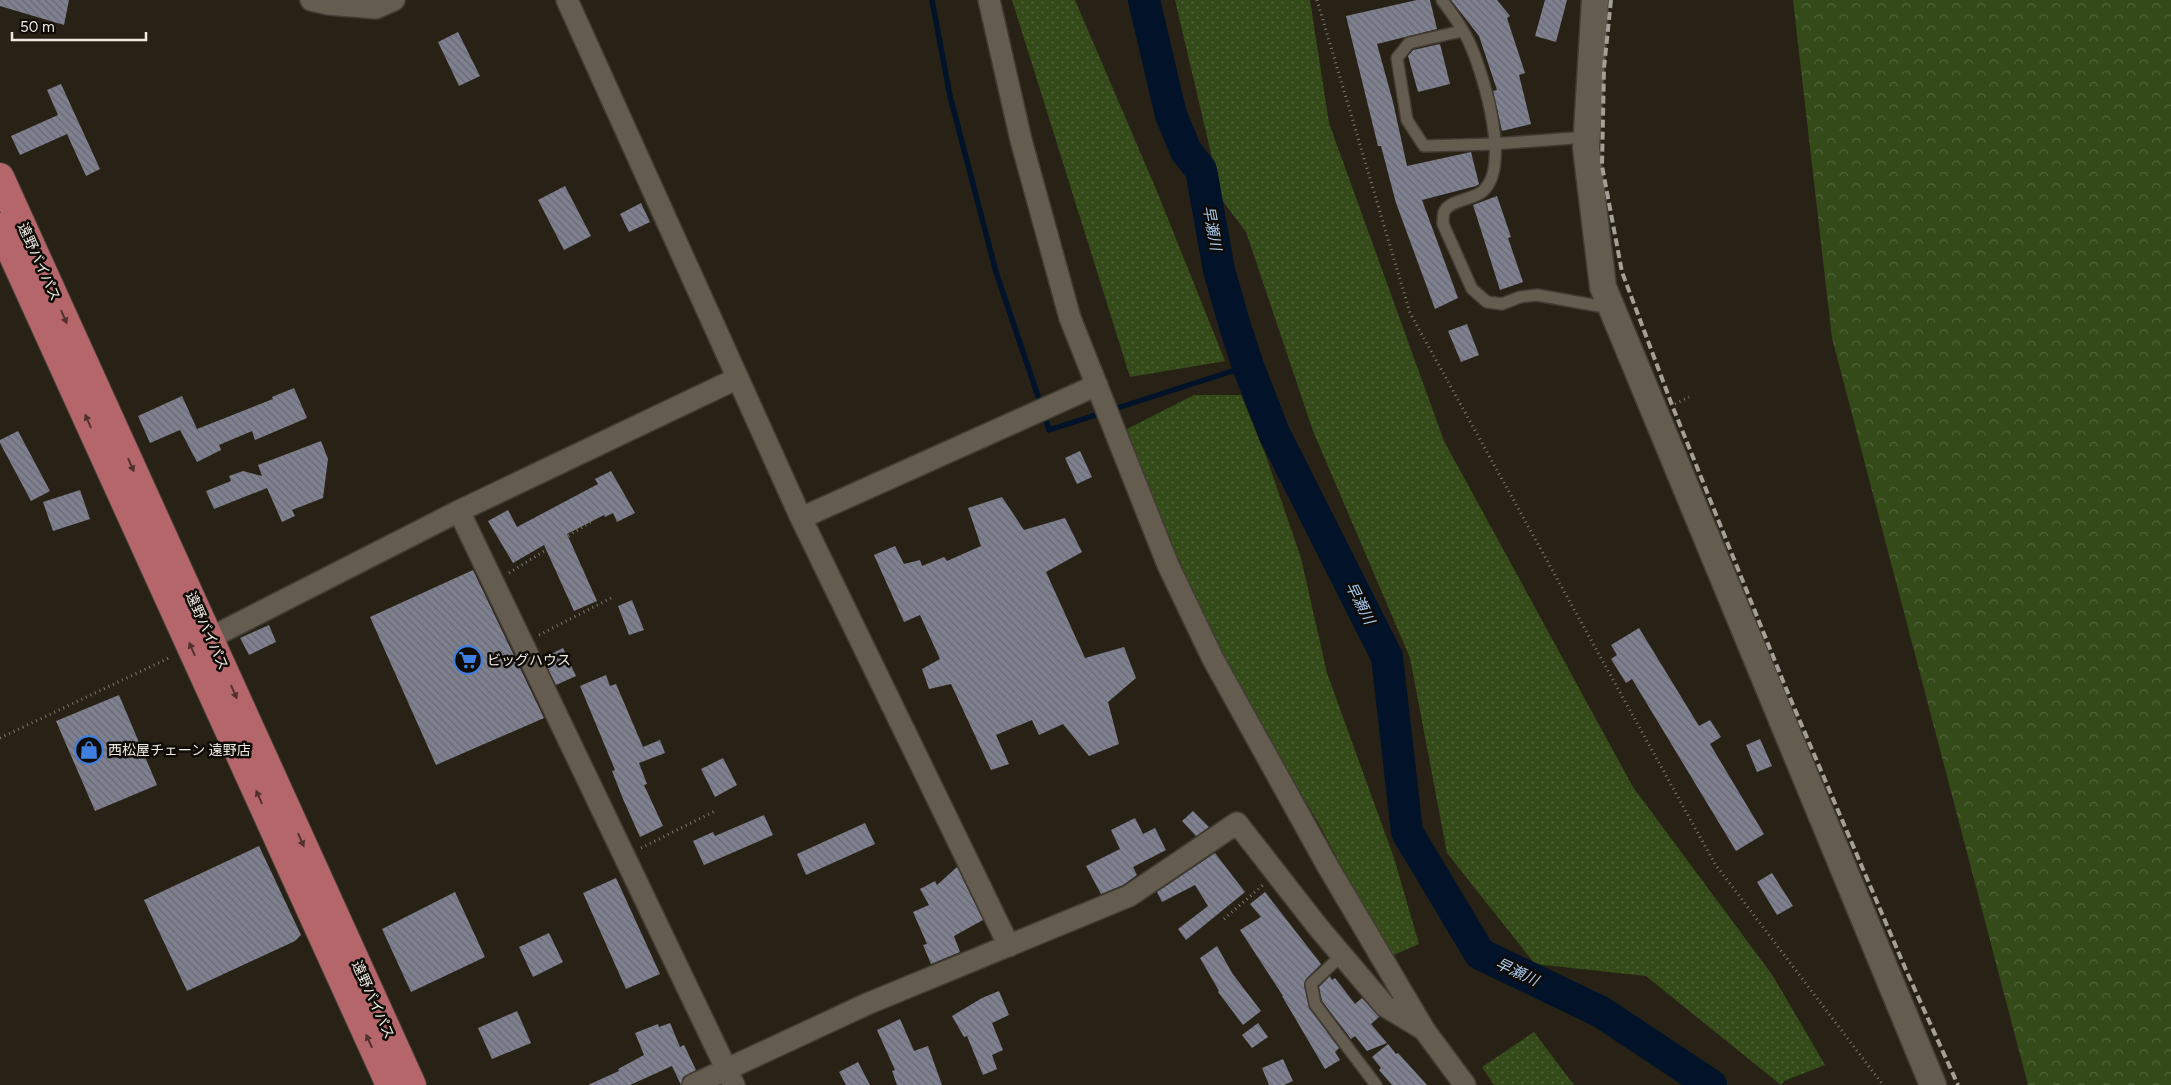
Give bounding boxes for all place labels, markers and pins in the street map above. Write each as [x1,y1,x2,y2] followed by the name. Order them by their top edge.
[453,645,483,675] supermarket icon: ビッグハウス
[487,652,571,669] place label: ビッグハウス
[74,735,104,765] shop icon: 西松屋チェーン 遠野店
[108,742,251,759] place label: 西松屋チェーン 遠野店

